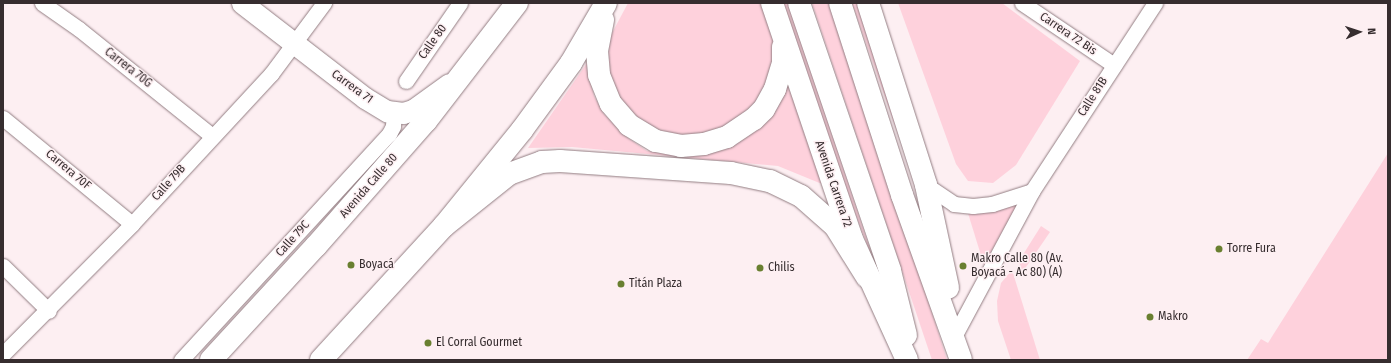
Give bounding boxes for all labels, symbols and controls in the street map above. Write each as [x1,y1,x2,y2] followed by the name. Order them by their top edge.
[1037,10,1099,58] street label: Carrera 72 Bis
[1339,12,1379,52] north arrow
[416,22,450,62] street label: Calle 80
[1365,28,1378,35] text: N
[101,45,155,91] street label: Carrera 70G
[328,67,376,107] street label: Carrera 71
[1075,75,1111,119] street label: Calle 81B
[811,139,855,229] street label: Avenida Carrera 72
[42,147,94,193] street label: Carrera 70F
[337,151,401,221] street label: Avenida Calle 80
[149,162,189,204] street label: Calle 79B
[273,218,313,260] street label: Calle 79C
[1227,242,1276,256] place label: Torre Fura
[1214,244,1224,254] marker: Torre Fura
[971,252,1063,280] place label: Makro Calle 80 (Av. Boyacá - Ac 80) (A)
[359,258,394,272] place label: Boyacá
[346,260,356,270] marker: Boyacá
[768,261,795,275] place label: Chilis
[958,261,968,271] marker: Makro Calle 80 (Av. Boyacá - Ac 80) (A)
[755,263,765,273] marker: Chilis
[629,277,682,291] place label: Titán Plaza
[616,279,626,289] marker: Titán Plaza
[1158,310,1188,324] place label: Makro
[1145,312,1155,322] marker: Makro
[436,336,522,350] place label: El Corral Gourmet
[423,338,433,348] marker: El Corral Gourmet

